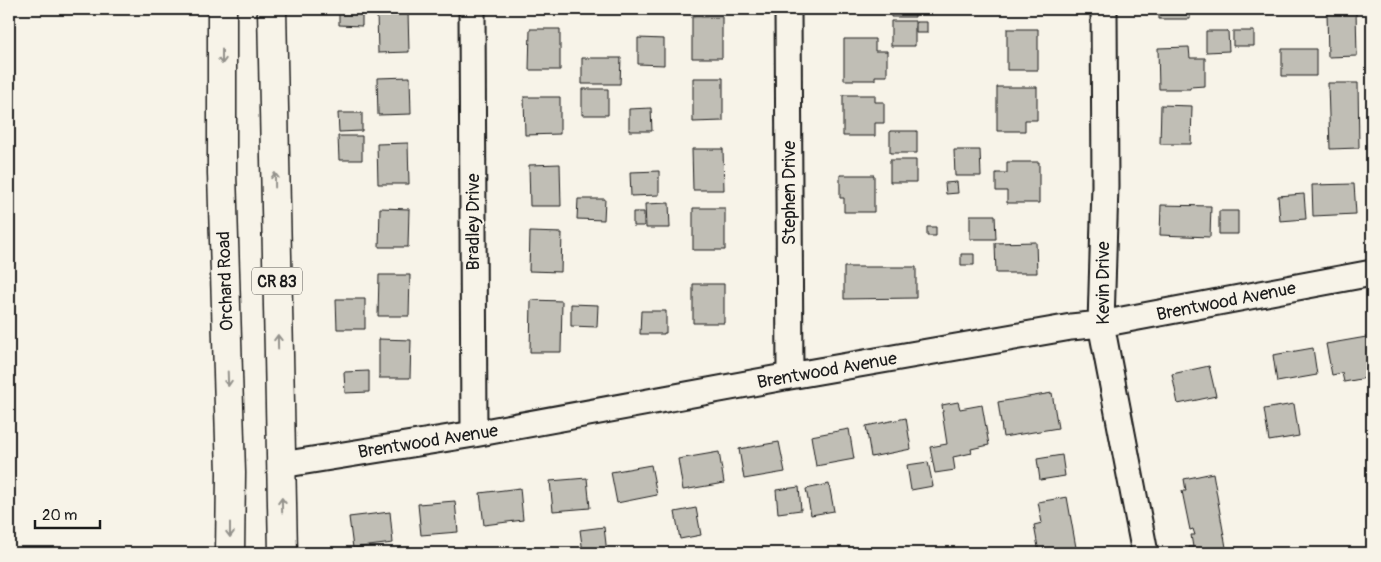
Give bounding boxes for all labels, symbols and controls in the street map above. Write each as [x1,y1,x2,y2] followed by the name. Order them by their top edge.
[217,49,227,65] one-way arrow
[778,141,801,245] street label: Stephen Drive
[270,172,280,188] one-way arrow
[462,173,485,270] street label: Bradley Drive
[212,231,239,331] street label: Orchard Road
[1092,241,1115,325] street label: Kevin Drive
[252,268,302,294] road number: CR 83
[1154,277,1298,326] street label: Brentwood Avenue
[274,334,283,350] one-way arrow
[755,347,899,394] street label: Brentwood Avenue
[223,370,233,387] one-way arrow
[356,419,500,464] street label: Brentwood Avenue
[35,497,100,529] scale bar
[277,497,287,513] one-way arrow
[42,506,77,525] text: 20 m
[225,522,235,538] one-way arrow

